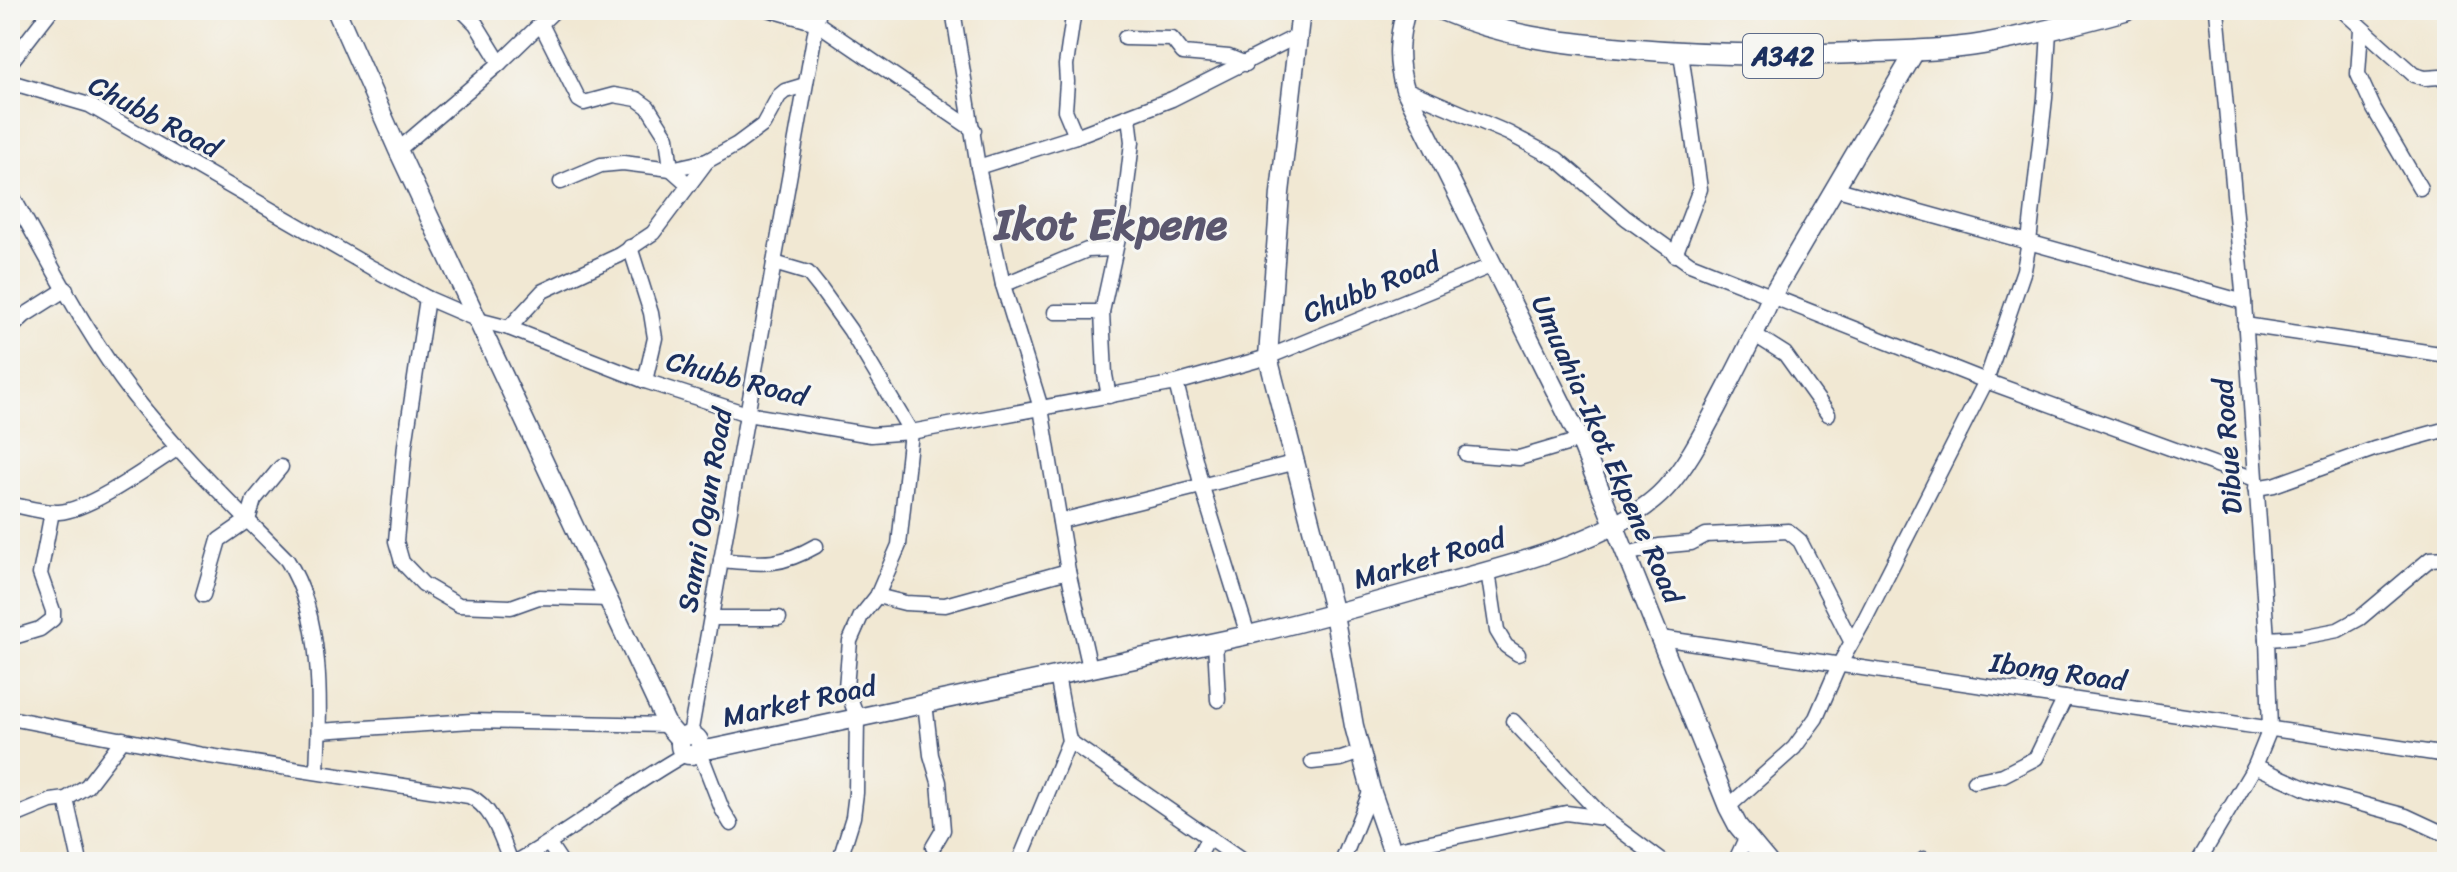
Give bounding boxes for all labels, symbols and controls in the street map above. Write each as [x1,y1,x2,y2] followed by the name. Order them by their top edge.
[1743,34,1823,78] road number: A342
[80,61,232,173] street label: Chubb Road
[993,185,1228,263] district label: Ikot Ekpene
[1295,237,1449,337] street label: Chubb Road
[1517,287,1699,614] street label: Umuahia-Ikot Ekpene Road
[661,336,815,421] street label: Chubb Road
[2198,375,2257,516] street label: Dibue Road
[662,402,747,616] street label: Sanni Ogun Road
[1347,513,1513,604] street label: Market Road
[1986,638,2132,706] street label: Ibong Road
[718,661,883,742] street label: Market Road

